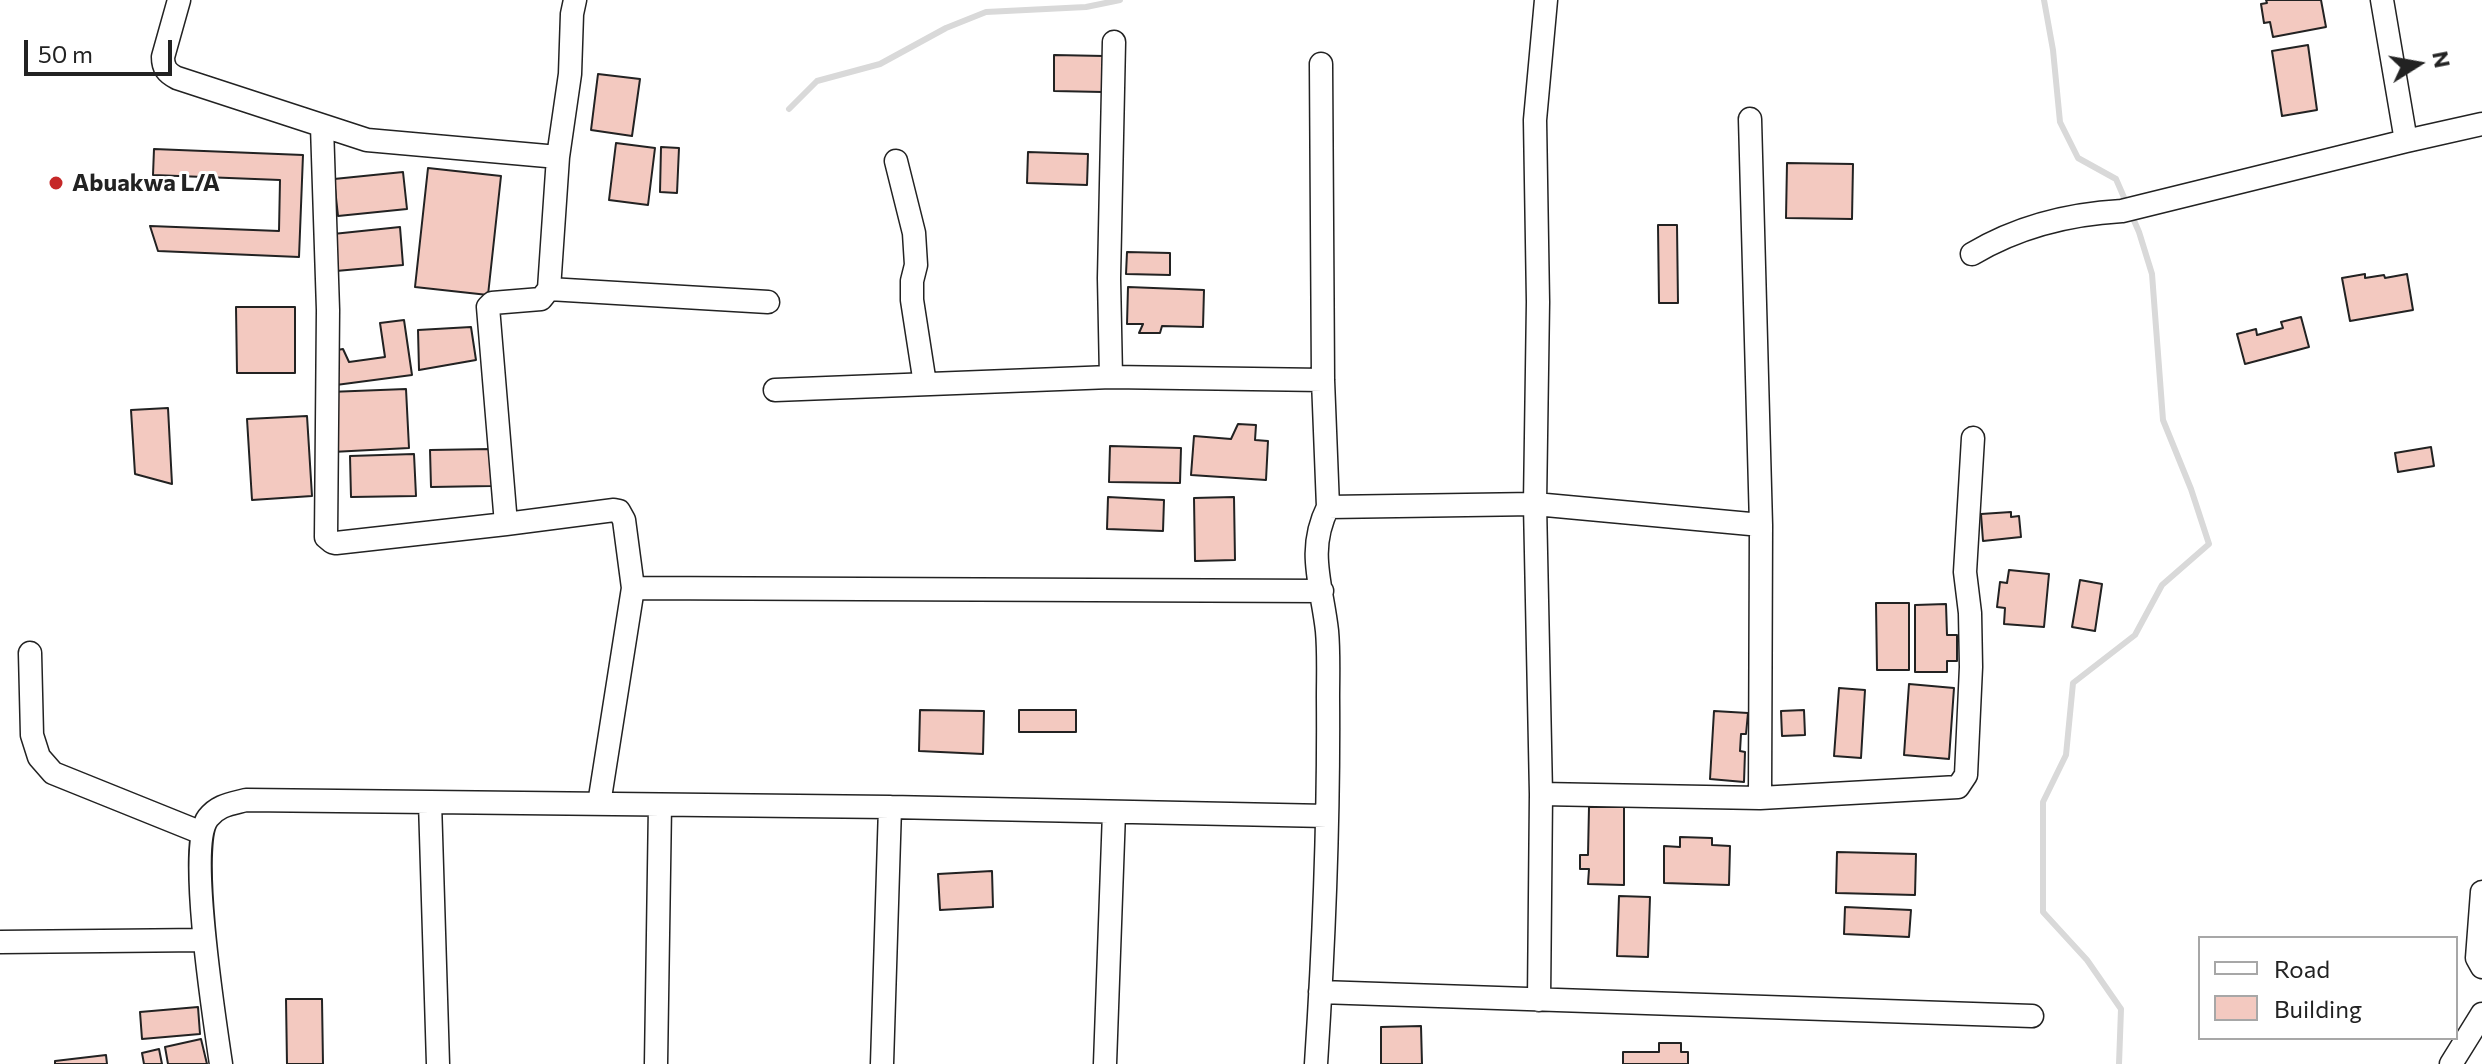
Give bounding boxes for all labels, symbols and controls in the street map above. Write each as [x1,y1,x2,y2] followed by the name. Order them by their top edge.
[28,24,176,74] scale bar
[2378,24,2458,104] north arrow
[38,39,93,68] text: 50 m
[2427,49,2457,70] text: N
[72,169,220,197] place label: Abuakwa L/A
[47,174,65,192] marker: Abuakwa L/A
[2198,936,2458,1040] legend
[2274,954,2330,983] text: Road
[2274,994,2362,1023] text: Building

